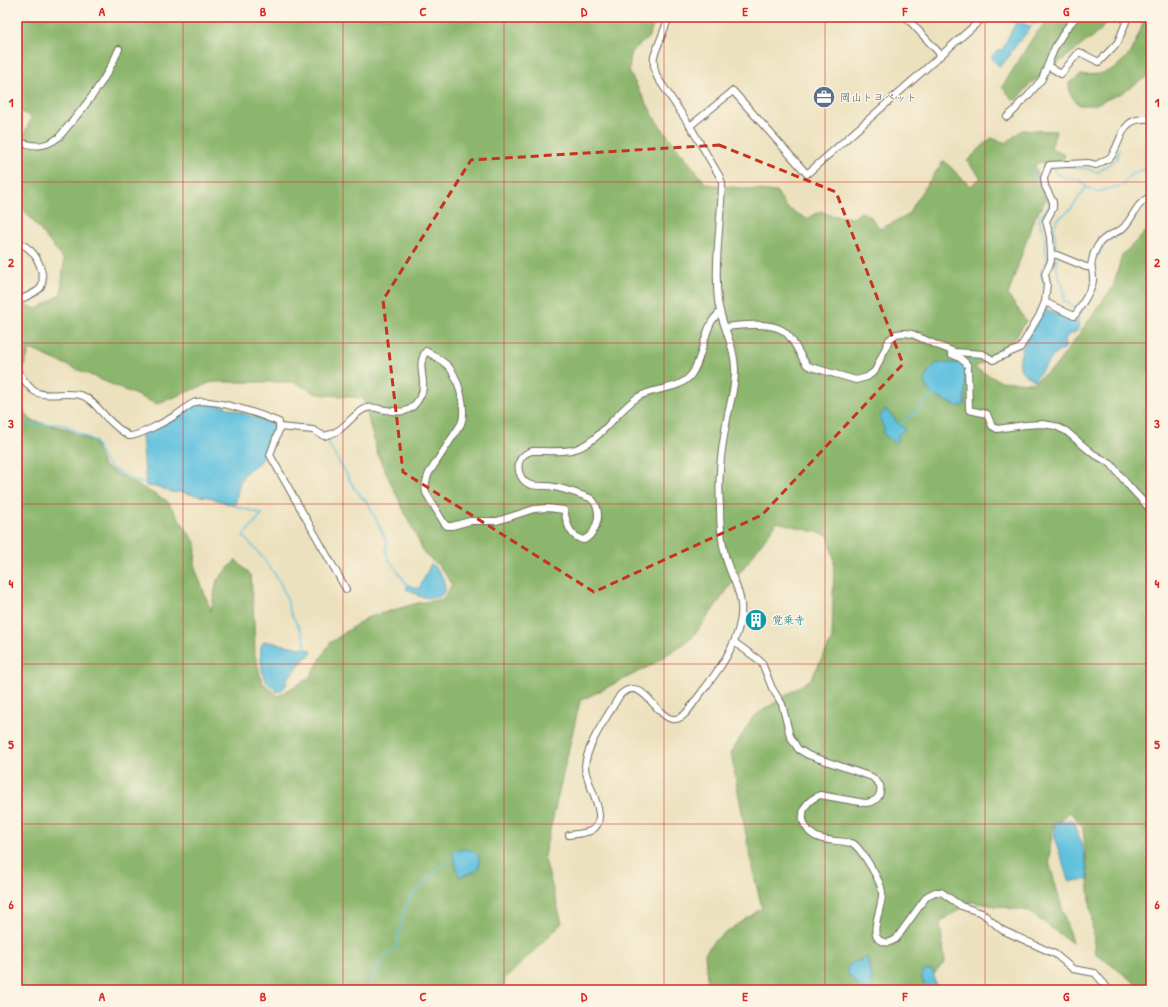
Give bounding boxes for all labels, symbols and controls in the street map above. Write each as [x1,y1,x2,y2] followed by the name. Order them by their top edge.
[99,2,106,20] text: A
[260,2,267,20] text: B
[419,2,427,20] text: C
[581,2,588,20] text: D
[742,2,748,20] text: E
[902,2,909,20] text: F
[1063,2,1070,20] text: G
[811,84,837,110] office icon: 岡山トヨペット
[840,90,917,104] place label: 岡山トヨペット
[9,93,14,111] text: 1
[1155,93,1160,111] text: 1
[8,253,15,271] text: 2
[1154,253,1161,271] text: 2
[8,414,14,432] text: 3
[1154,414,1160,432] text: 3
[9,574,14,592] text: 4
[1155,574,1160,592] text: 4
[743,607,769,633] building icon: 覚乗寺
[772,613,805,627] place label: 覚乗寺
[8,735,14,753] text: 5
[1154,735,1160,753] text: 5
[8,895,14,913] text: 6
[1154,895,1160,913] text: 6
[99,987,106,1005] text: A
[260,987,267,1005] text: B
[419,987,427,1005] text: C
[581,987,588,1005] text: D
[742,987,748,1005] text: E
[902,987,909,1005] text: F
[1063,987,1070,1005] text: G

